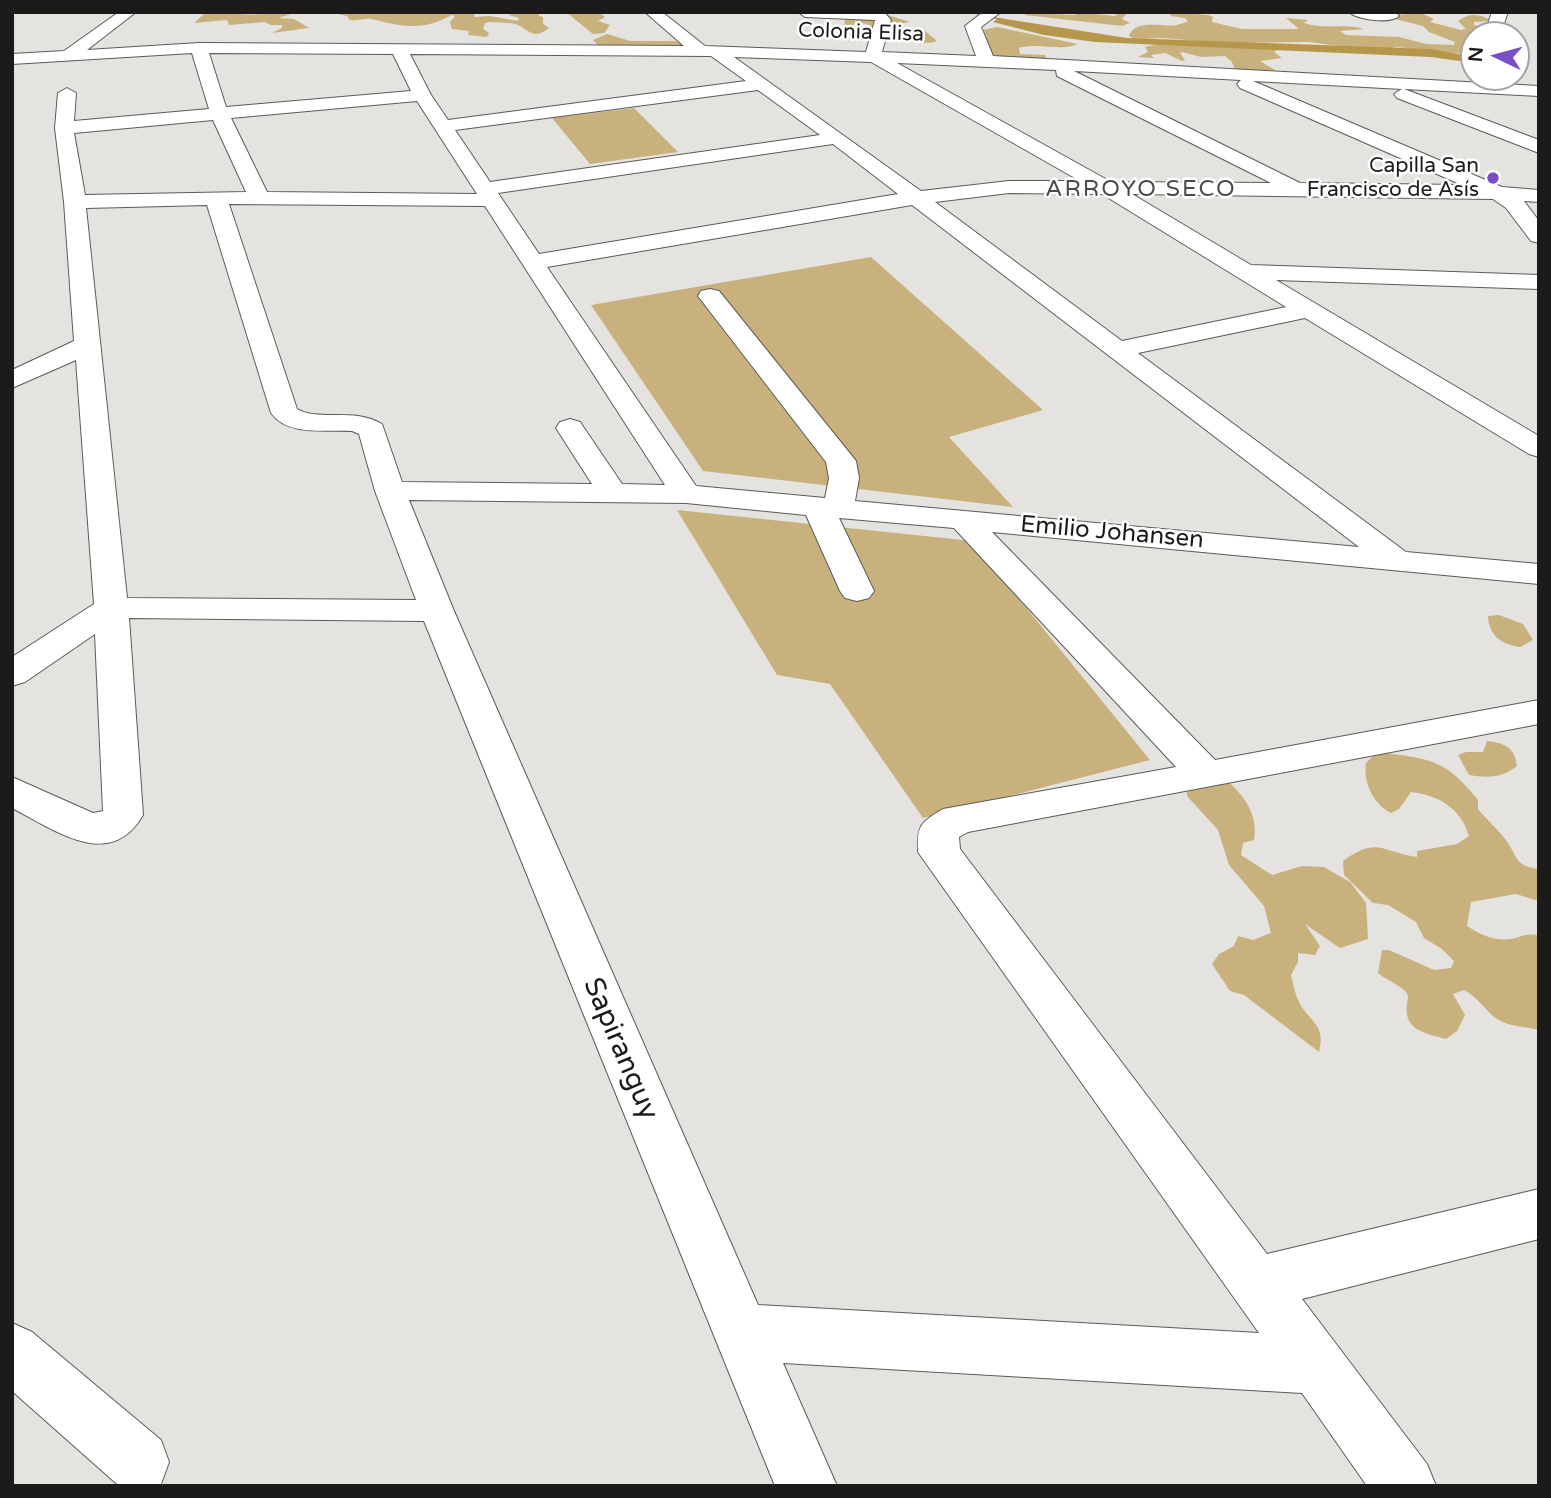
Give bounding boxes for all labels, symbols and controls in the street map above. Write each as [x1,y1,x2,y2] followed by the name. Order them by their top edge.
[798,18,924,48] street label: Colonia Elisa
[1460,21,1530,91] north arrow
[1464,46,1488,63] text: N
[1307,153,1479,203] place label: Capilla San Francisco de Asís
[1485,170,1501,186] marker: Capilla San Francisco de Asís
[1047,176,1235,204] district label: ARROYO SECO
[1019,511,1205,555] street label: Emilio Johansen
[575,973,665,1125] street label: Sapiranguy

